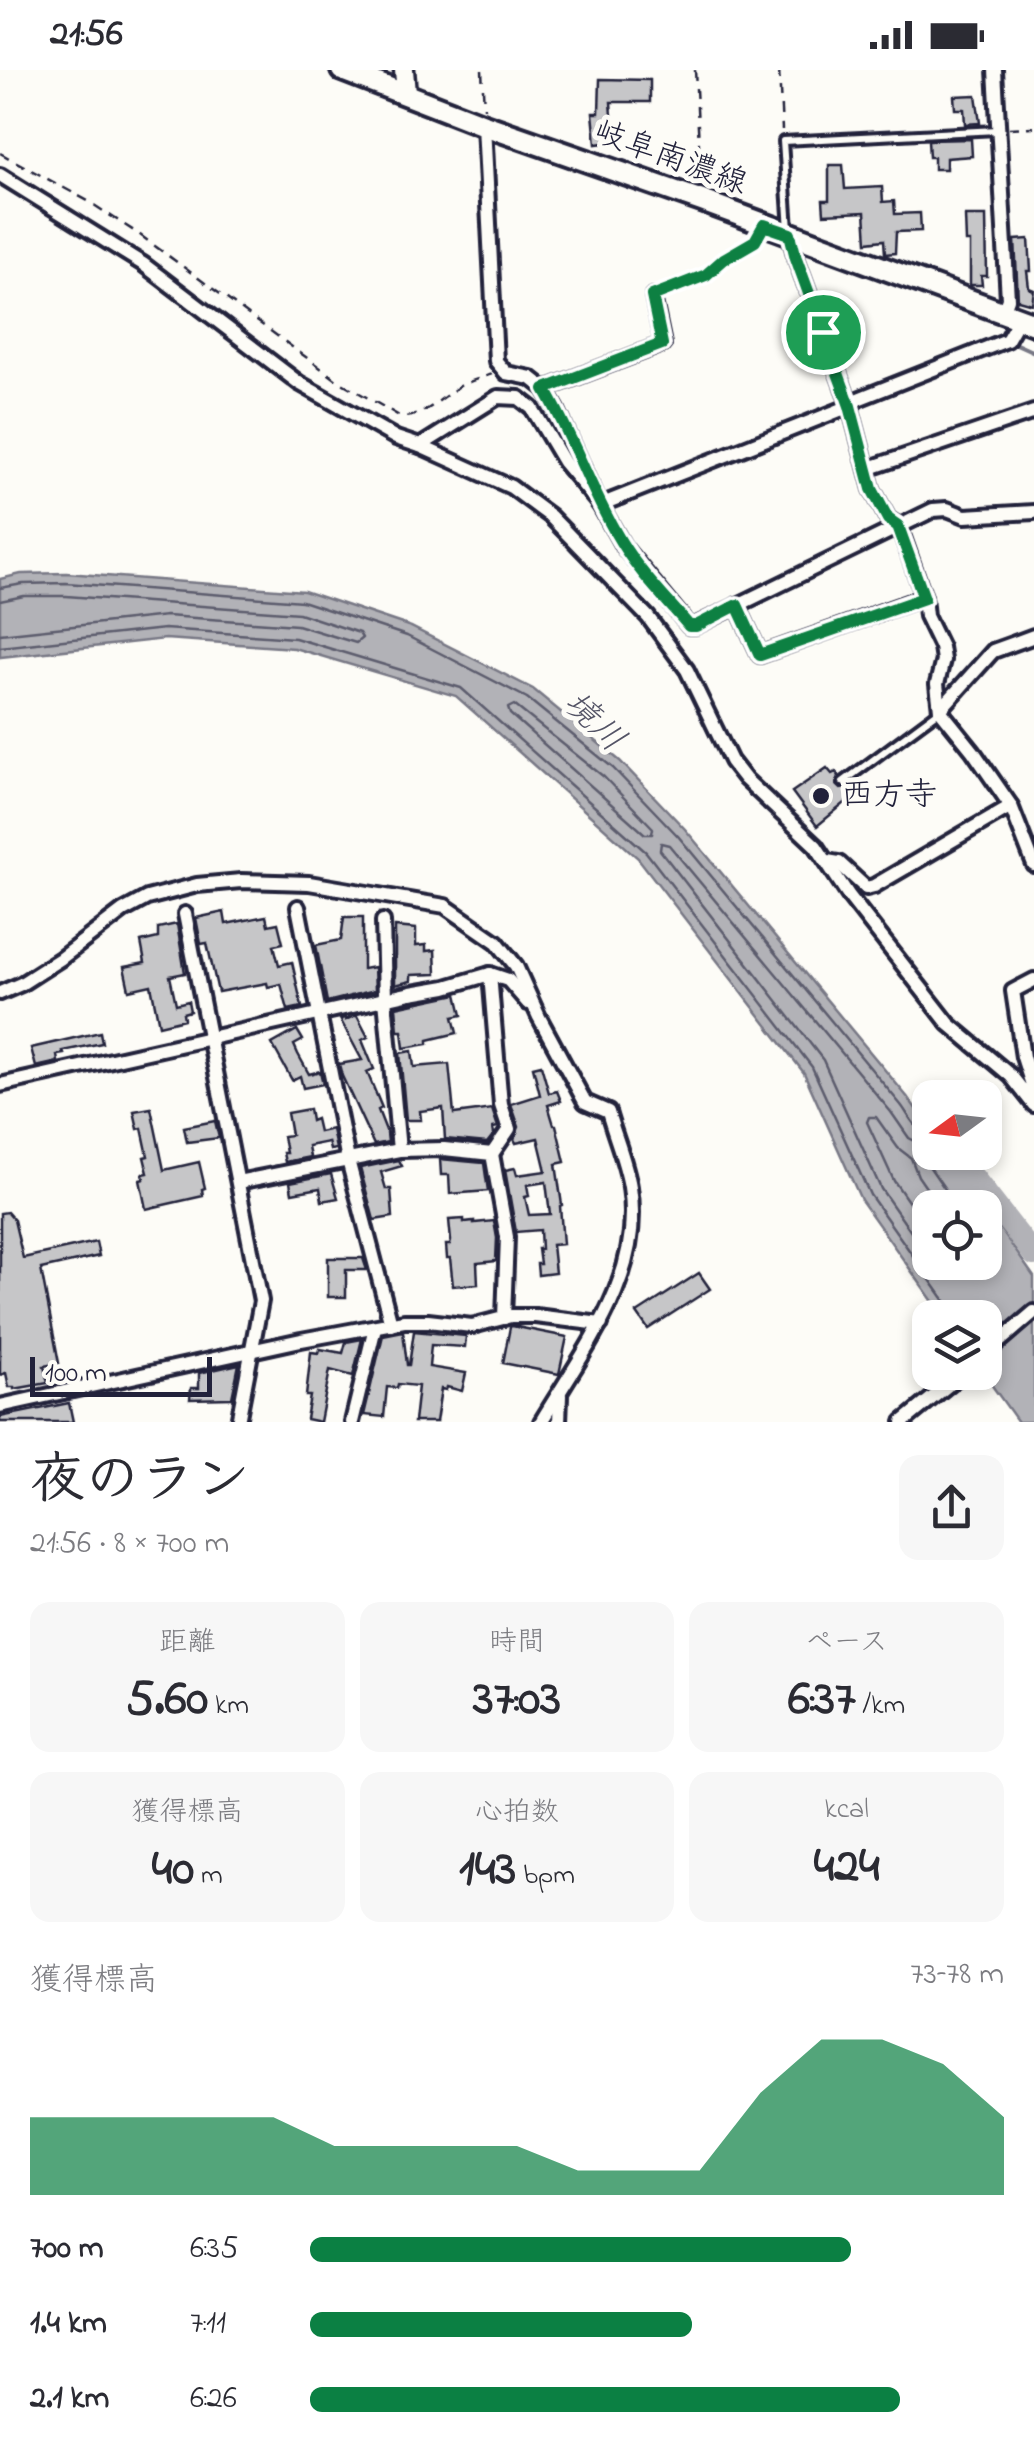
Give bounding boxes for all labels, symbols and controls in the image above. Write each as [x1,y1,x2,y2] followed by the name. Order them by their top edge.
[50,7,123,63] text: 21:56
[587,110,753,208] street label: 岐阜南濃線
[781,290,866,375] pin
[796,305,851,360] icon: arrive
[550,680,636,766] water label: 境川
[841,773,937,820] place label: 西方寺
[810,785,832,807] marker: 西方寺
[912,1080,1002,1170] north arrow
[912,1080,1002,1390] map controls
[912,1190,1002,1280] button: locate
[912,1300,1002,1390] button: layers
[30,1352,212,1396] scale bar
[45,1354,107,1395] text: 100 m
[30,1443,250,1523] text: 夜のラン
[899,1455,1004,1560] button: share
[30,1521,229,1568] text: 21:56 · 8 × 700 m
[159,1623,215,1664] text: 距離
[489,1623,545,1664] text: 時間
[805,1623,888,1664] text: ペース
[126,1664,208,1737] text: 5.60
[473,1664,561,1737] text: 37:03
[788,1664,856,1737] text: 6:37
[208,1686,249,1727] text: km
[856,1686,905,1727] text: /km
[824,1790,869,1831] text: kcal
[131,1793,243,1834] text: 獲得標高
[475,1793,559,1834] text: 心拍数
[814,1831,880,1904] text: 424
[152,1834,194,1907] text: 40
[459,1834,516,1907] text: 143
[194,1856,223,1897] text: m
[516,1856,575,1897] text: bpm
[910,1952,1004,1999] text: 73–78 m
[30,1958,158,2005] text: 獲得標高
[30,2226,104,2273] text: 700 m
[190,2226,238,2273] text: 6:35
[30,2301,107,2348] text: 1.4 km
[190,2301,226,2348] text: 7:11
[30,2376,109,2423] text: 2.1 km
[190,2376,237,2423] text: 6:26

